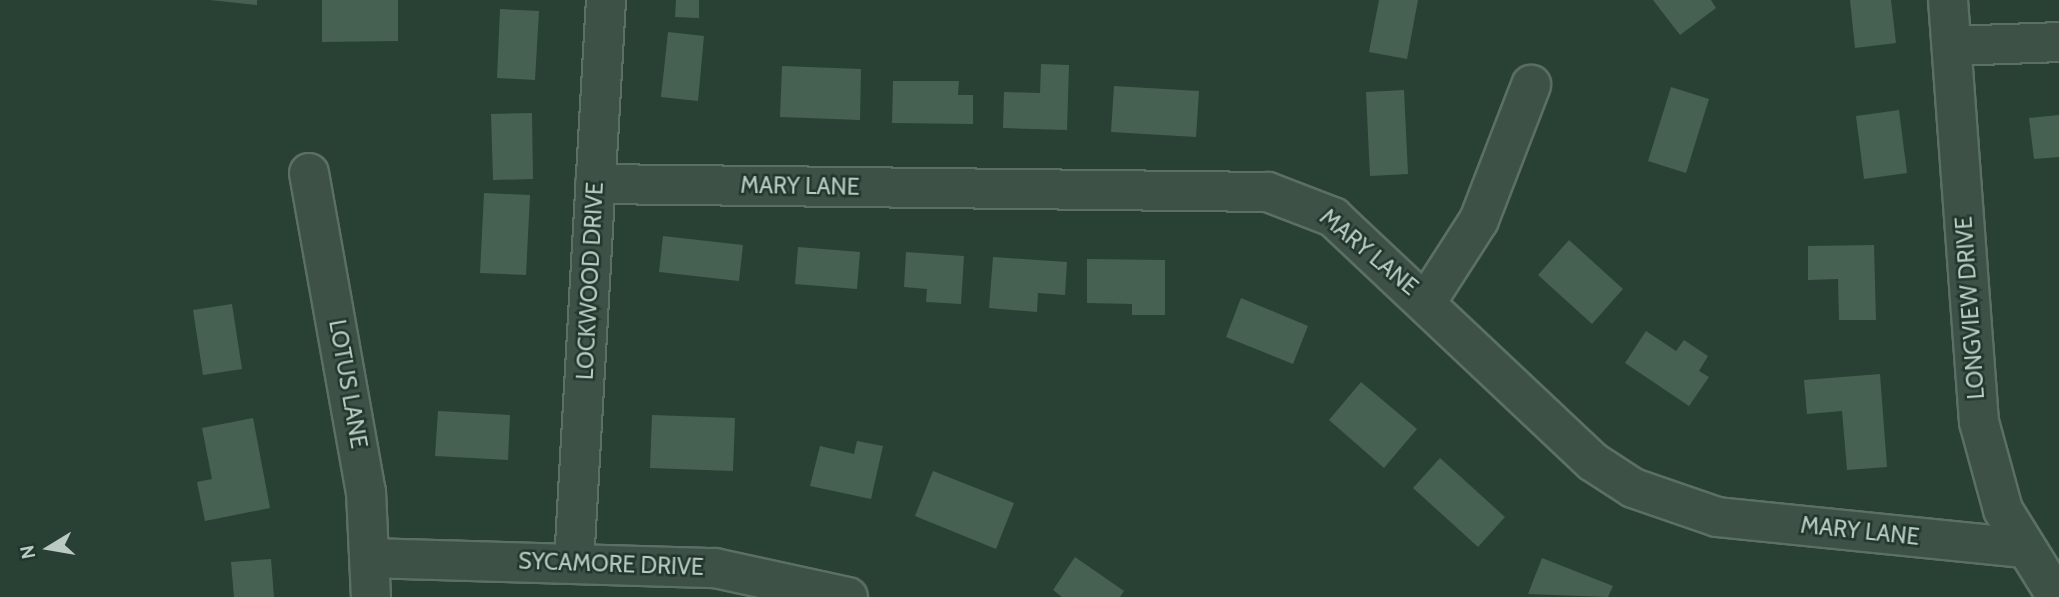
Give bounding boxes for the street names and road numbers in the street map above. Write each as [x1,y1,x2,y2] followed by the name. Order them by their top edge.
[740,171,860,201] street label: MARY LANE
[571,181,609,381] street label: LOCKWOOD DRIVE
[1314,203,1424,301] street label: MARY LANE
[1950,216,1990,400] street label: LONGVIEW DRIVE
[323,317,373,451] street label: LOTUS LANE
[1799,511,1921,551] street label: MARY LANE
[518,547,704,581] street label: SYCAMORE DRIVE

